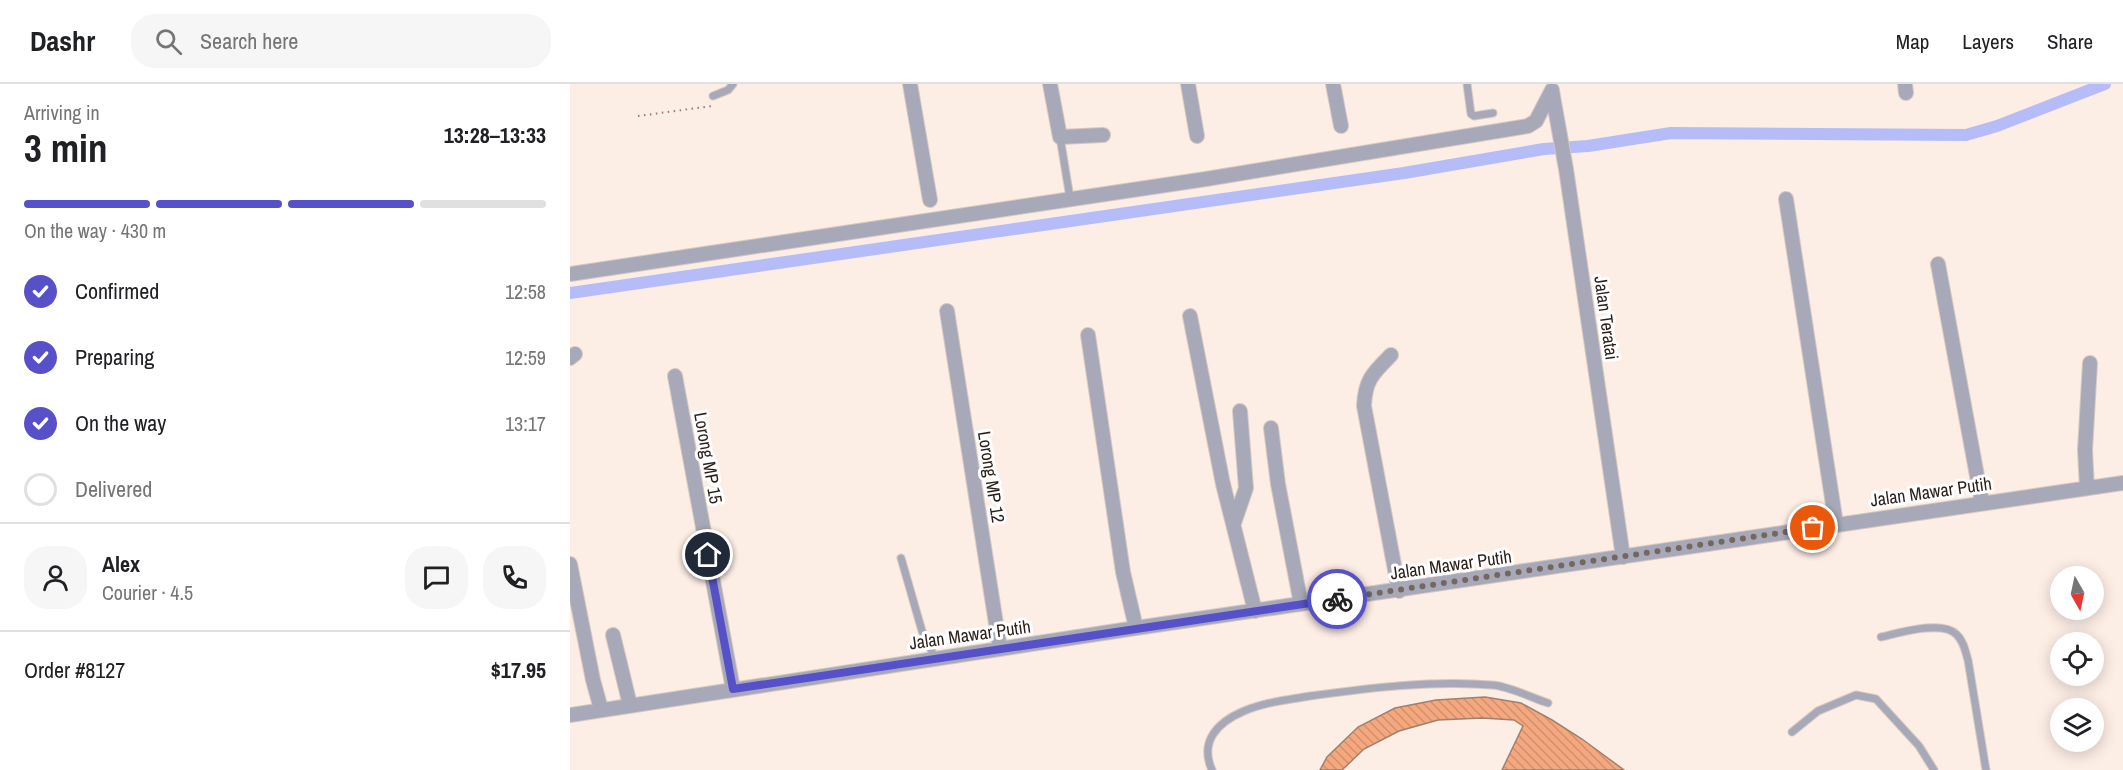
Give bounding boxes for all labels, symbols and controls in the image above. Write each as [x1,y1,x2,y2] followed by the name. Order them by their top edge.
[131,14,551,68] search box
[30,22,95,60] text: Dashr
[152,25,185,58] icon: search
[200,26,298,56] text: Search here
[1896,27,1929,56] text: Map
[1962,27,2014,56] text: Layers
[2047,27,2093,56] text: Share
[24,99,100,126] text: Arriving in
[444,120,546,150] text: 13:28–13:33
[24,122,108,174] text: 3 min
[24,217,166,244] text: On the way · 430 m
[1588,274,1625,361] street label: Jalan Teratai
[24,275,57,308] icon: check
[75,276,159,306] text: Confirmed
[505,278,546,305] text: 12:58
[24,341,57,374] icon: check
[75,342,154,372] text: Preparing
[505,344,546,371] text: 12:59
[24,407,57,440] icon: check
[75,408,166,438] text: On the way
[505,410,546,437] text: 13:17
[688,410,729,506] street label: Lorong MP 15
[972,429,1011,525] street label: Lorong MP 12
[1869,471,1993,512] street label: Jalan Mawar Putih
[75,474,152,504] text: Delivered
[1787,502,1838,553] pin
[1796,511,1829,544] icon: bag
[682,529,733,580] pin
[691,538,724,571] icon: home
[1389,544,1513,585] street label: Jalan Mawar Putih
[24,546,87,609] button: person
[405,546,468,609] button: chat
[483,546,546,609] button: phone
[102,549,140,579] text: Alex
[2050,566,2104,620] north arrow
[2050,566,2104,752] map controls
[1307,569,1367,629] courier
[102,579,193,606] text: Courier · 4.5
[1321,583,1354,616] icon: bike
[908,614,1032,655] street label: Jalan Mawar Putih
[2050,632,2104,686] button: locate
[24,655,125,685] text: Order #8127
[491,655,546,685] text: $17.95
[2050,698,2104,752] button: layers

